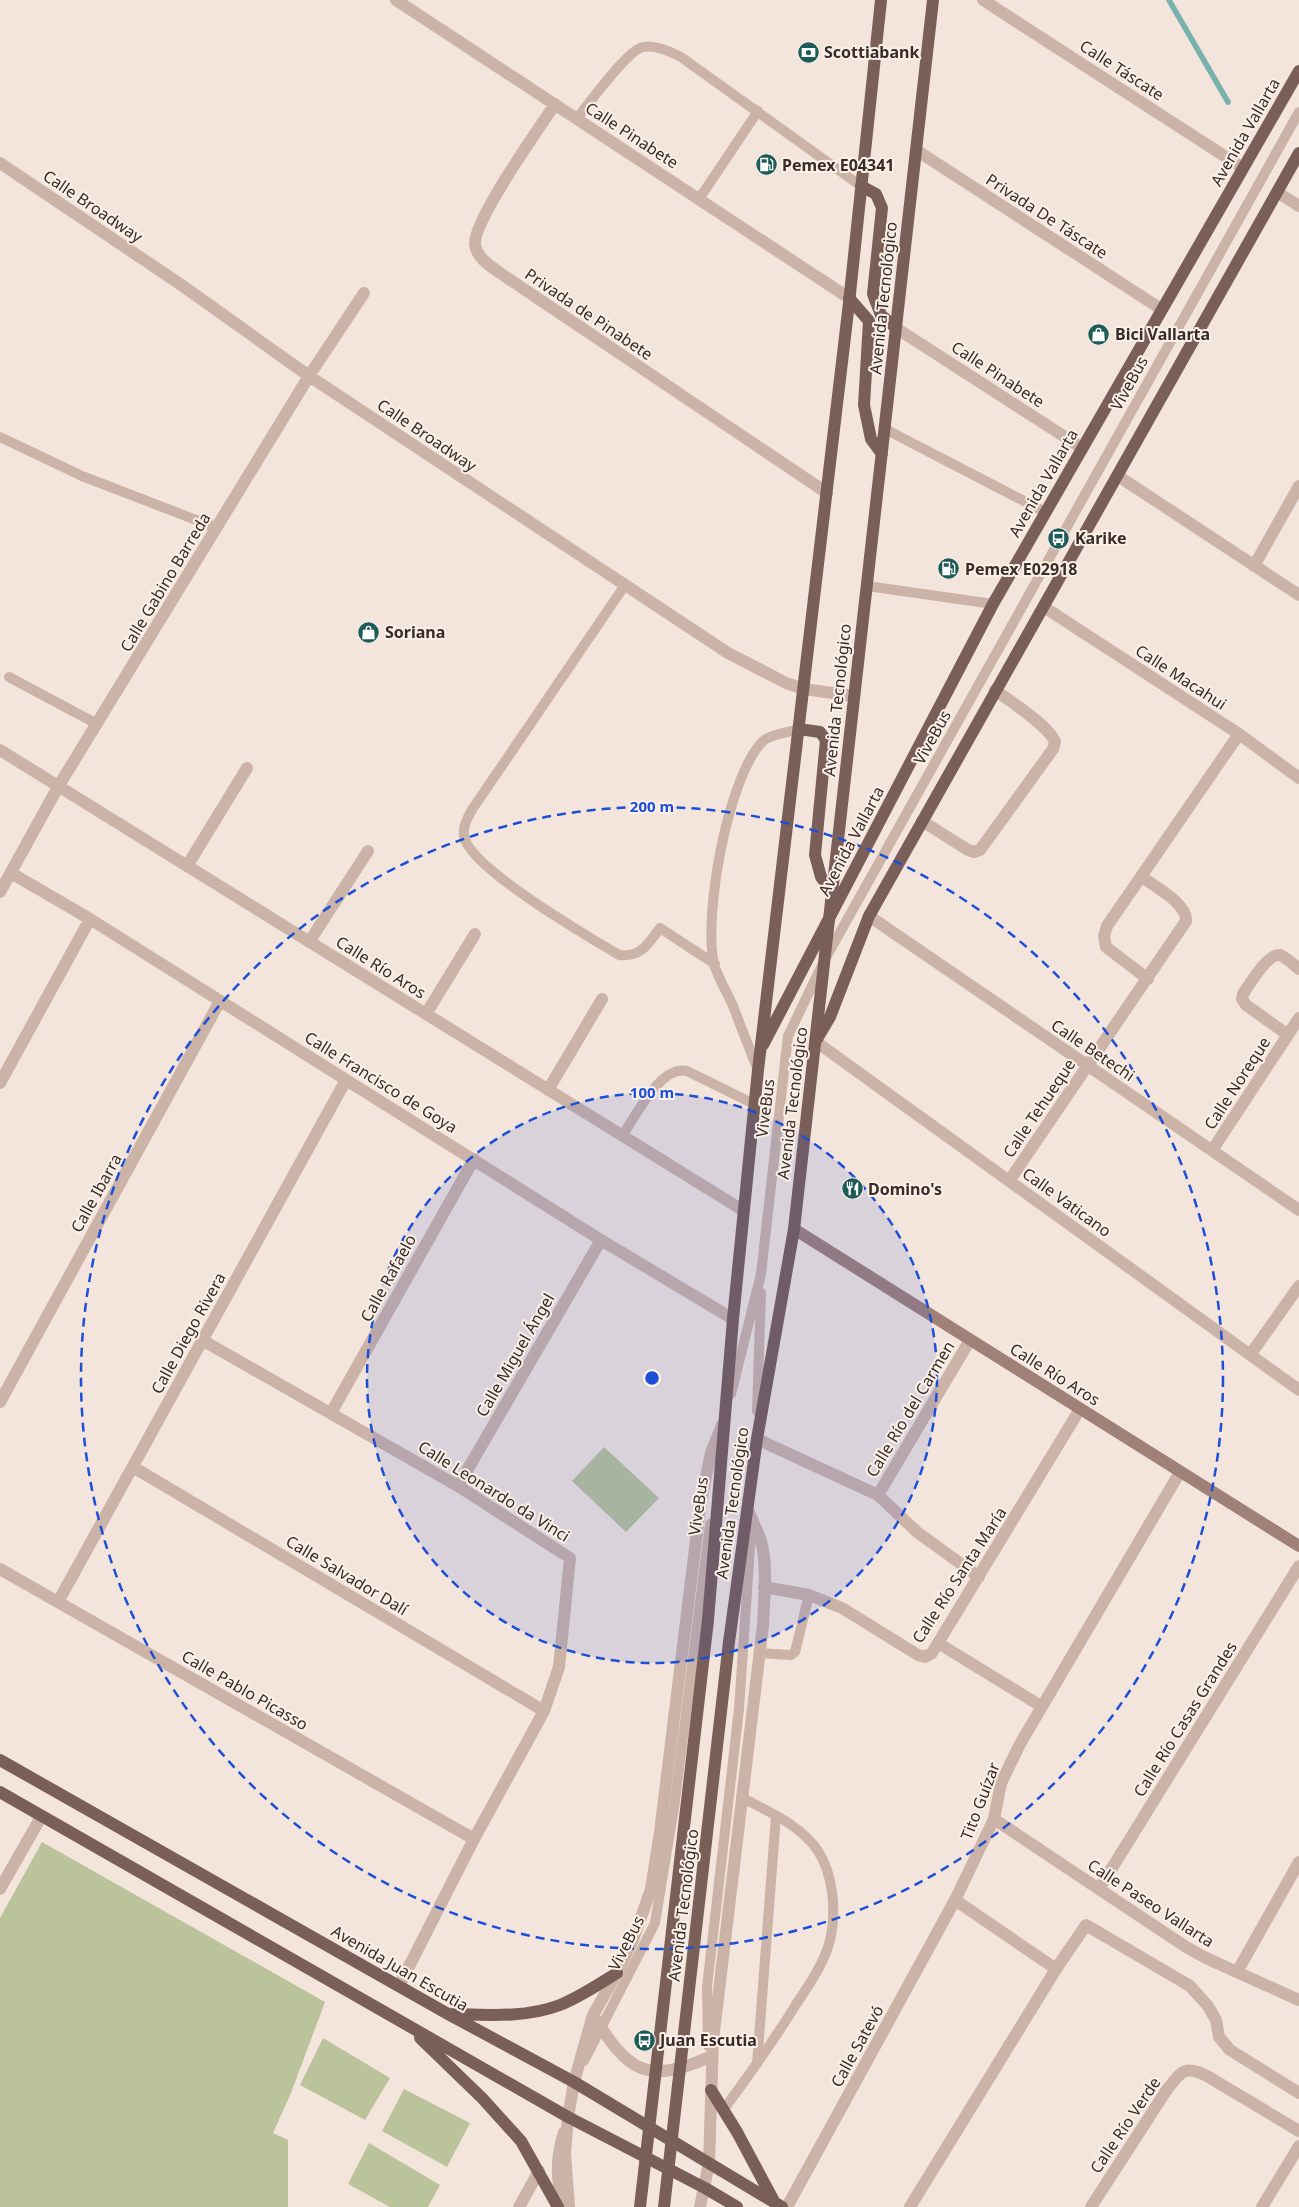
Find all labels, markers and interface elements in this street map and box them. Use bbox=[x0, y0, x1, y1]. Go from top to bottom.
street label: Calle Táscate bbox=[1076, 35, 1168, 105]
bank icon: Scottiabank bbox=[796, 40, 820, 64]
place label: Scottiabank bbox=[824, 41, 919, 63]
street label: Avenida Vallarta bbox=[1205, 74, 1285, 190]
street label: Calle Pinabete bbox=[581, 97, 683, 173]
fuel station icon: Pemex E04341 bbox=[754, 153, 778, 177]
place label: Pemex E04341 bbox=[782, 154, 894, 176]
street label: Calle Broadway bbox=[39, 165, 148, 248]
street label: Privada De Táscate bbox=[982, 168, 1112, 264]
street label: Avenida Tecnológico bbox=[864, 220, 902, 376]
street label: Privada de Pinabete bbox=[521, 263, 657, 365]
shop icon: Bici Vallarta bbox=[1087, 322, 1111, 346]
place label: Bici Vallarta bbox=[1115, 323, 1210, 345]
street label: Calle Pinabete bbox=[947, 336, 1049, 412]
street label: ViveBus bbox=[1105, 352, 1153, 414]
street label: Calle Broadway bbox=[373, 394, 482, 477]
street label: Avenida Vallarta bbox=[1003, 425, 1083, 541]
street label: Calle Gabino Barreda bbox=[115, 508, 215, 656]
bus stop icon: Karike bbox=[1047, 526, 1071, 550]
place label: Karike bbox=[1075, 527, 1127, 549]
fuel station icon: Pemex E02918 bbox=[937, 557, 961, 581]
place label: Pemex E02918 bbox=[965, 558, 1077, 580]
shop icon: Soriana bbox=[357, 620, 381, 644]
place label: Soriana bbox=[385, 621, 445, 643]
street label: Avenida Tecnológico bbox=[818, 622, 856, 778]
street label: Calle Macahui bbox=[1131, 639, 1231, 715]
street label: ViveBus bbox=[908, 706, 956, 768]
street label: Avenida Vallarta bbox=[813, 782, 889, 900]
text: 200 m bbox=[630, 796, 674, 816]
street label: Calle Río Aros bbox=[332, 931, 430, 1003]
street label: Calle Betechi bbox=[1047, 1014, 1139, 1086]
street label: Avenida Tecnológico bbox=[772, 1025, 812, 1181]
street label: Calle Francisco de Goya bbox=[300, 1026, 462, 1138]
street label: Calle Noreque bbox=[1199, 1032, 1275, 1134]
street label: Calle Tehueque bbox=[998, 1054, 1080, 1162]
street label: ViveBus bbox=[750, 1077, 780, 1139]
text: 100 m bbox=[630, 1082, 674, 1102]
street label: Calle Ibarra bbox=[65, 1150, 127, 1236]
street label: Calle Vaticano bbox=[1018, 1162, 1116, 1242]
restaurant icon: Domino's bbox=[840, 1177, 864, 1201]
place label: Domino's bbox=[868, 1178, 942, 1200]
street label: Calle Rafaelo bbox=[355, 1230, 421, 1326]
street label: Calle Diego Rivera bbox=[146, 1268, 230, 1398]
street label: Calle Miguel Ángel bbox=[471, 1289, 559, 1421]
street label: Calle Río del Carmen bbox=[861, 1337, 959, 1481]
street label: Calle Río Aros bbox=[1006, 1338, 1104, 1410]
centre of rings bbox=[643, 1369, 661, 1387]
street label: Avenida Tecnológico bbox=[710, 1425, 754, 1581]
street label: Calle Leonardo da Vinci bbox=[414, 1435, 574, 1547]
street label: ViveBus bbox=[683, 1475, 713, 1537]
street label: Calle Río Santa María bbox=[907, 1503, 1011, 1647]
street label: Calle Salvador Dalí bbox=[282, 1530, 413, 1621]
street label: Calle Río Casas Grandes bbox=[1128, 1637, 1242, 1801]
street label: Calle Pablo Picasso bbox=[178, 1645, 312, 1735]
street label: Tito Guízar bbox=[955, 1759, 1005, 1843]
street label: Avenida Tecnológico bbox=[663, 1827, 703, 1983]
street label: Calle Paseo Vallarta bbox=[1084, 1854, 1218, 1952]
street label: ViveBus bbox=[603, 1912, 649, 1974]
street label: Avenida Juan Escutia bbox=[328, 1920, 472, 2016]
street label: Calle Satevó bbox=[825, 2001, 889, 2091]
bus stop icon: Juan Escutia bbox=[632, 2028, 656, 2052]
place label: Juan Escutia bbox=[658, 2029, 757, 2051]
street label: Calle Río Verde bbox=[1085, 2072, 1165, 2178]

